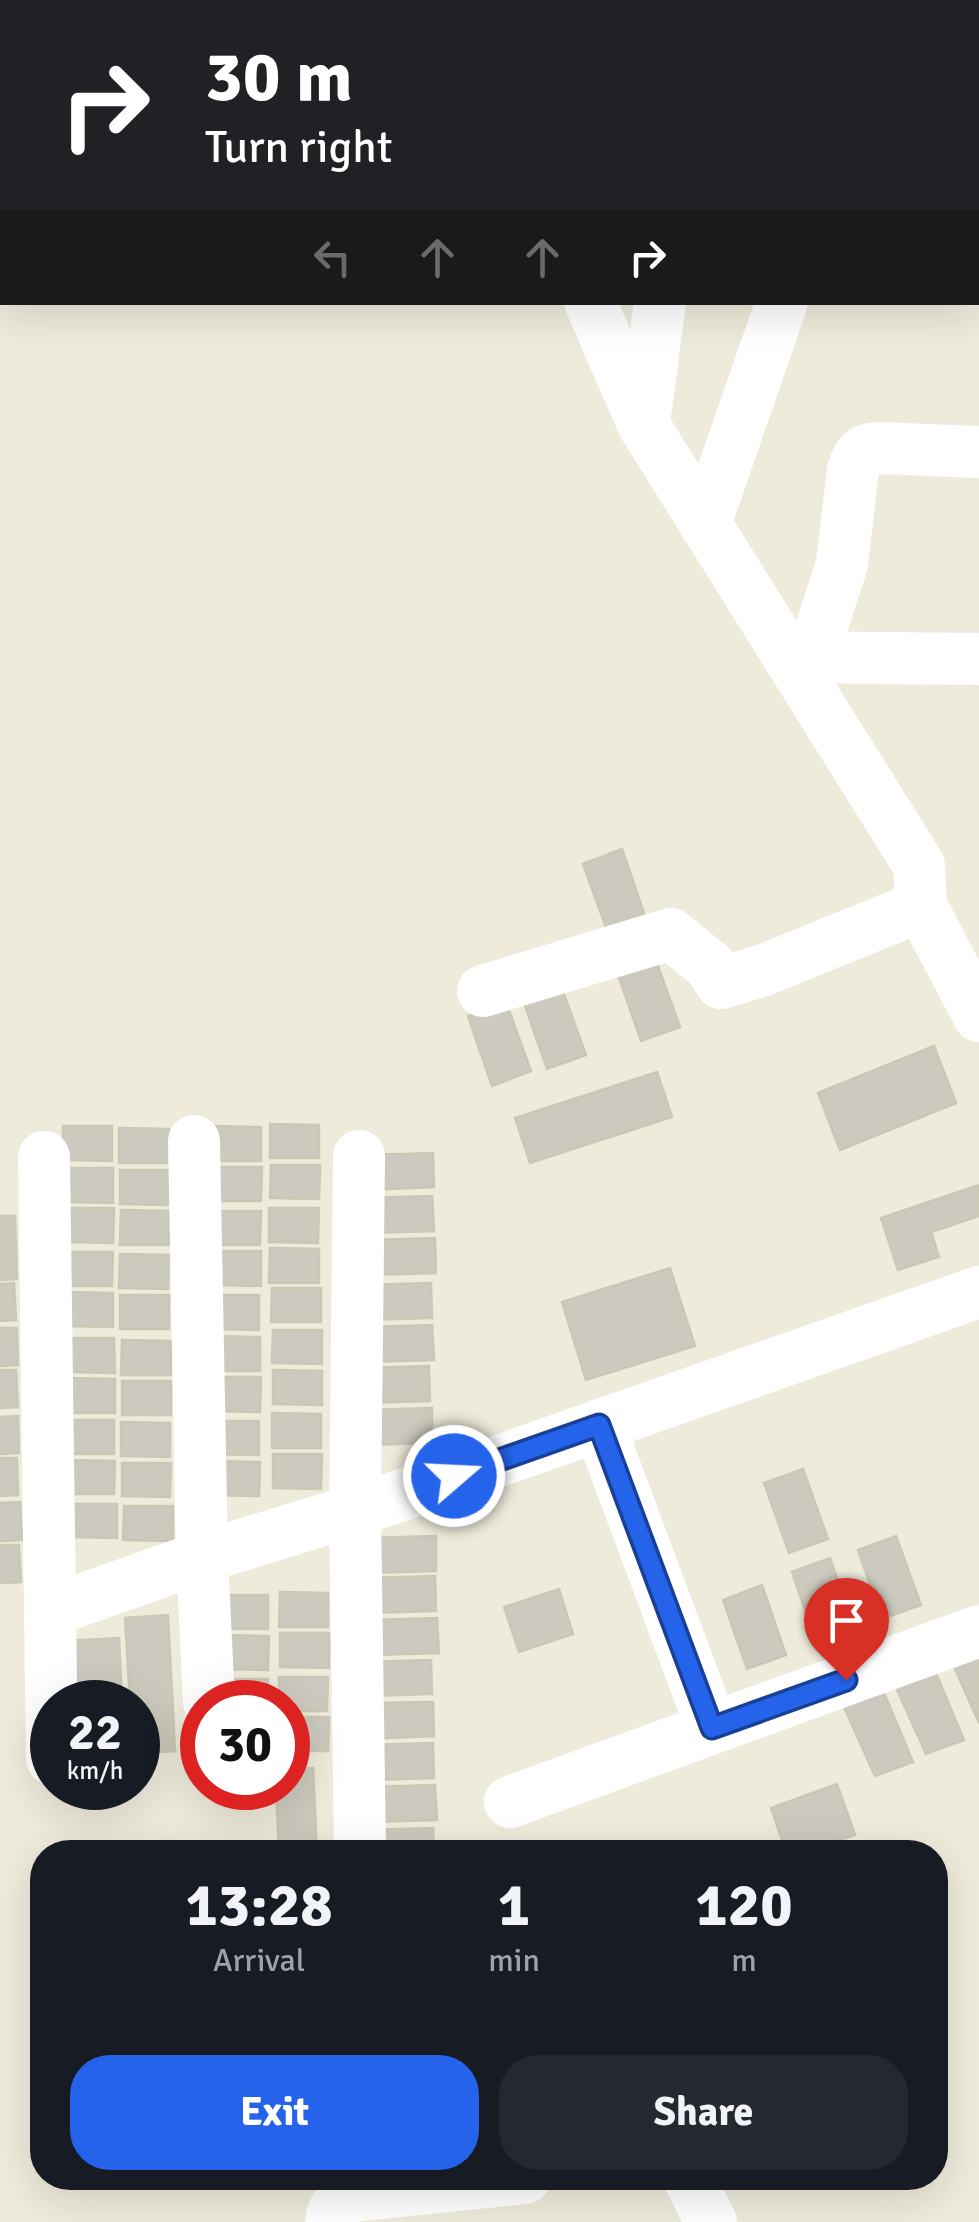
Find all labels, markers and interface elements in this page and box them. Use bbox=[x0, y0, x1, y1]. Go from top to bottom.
text: 30 m bbox=[205, 34, 353, 120]
icon: right bbox=[40, 40, 170, 170]
text: Turn right bbox=[205, 120, 393, 175]
icon: left bbox=[305, 230, 360, 285]
icon: ahead bbox=[410, 230, 465, 285]
icon: ahead bbox=[515, 230, 570, 285]
icon: right bbox=[620, 230, 675, 285]
position arrow bbox=[402, 1424, 506, 1528]
pin bbox=[804, 1578, 889, 1681]
icon: arrive bbox=[819, 1593, 874, 1648]
speed limit sign: 30 bbox=[180, 1680, 310, 1810]
text: 22 bbox=[68, 1702, 122, 1764]
text: km/h bbox=[67, 1755, 123, 1786]
text: 13:28 bbox=[185, 1869, 333, 1943]
text: 1 bbox=[498, 1869, 530, 1943]
text: 120 bbox=[695, 1869, 793, 1943]
text: Arrival bbox=[213, 1941, 305, 1980]
text: min bbox=[488, 1941, 540, 1980]
text: m bbox=[731, 1941, 757, 1980]
button: Exit bbox=[70, 2055, 479, 2170]
button: Share bbox=[499, 2055, 908, 2170]

